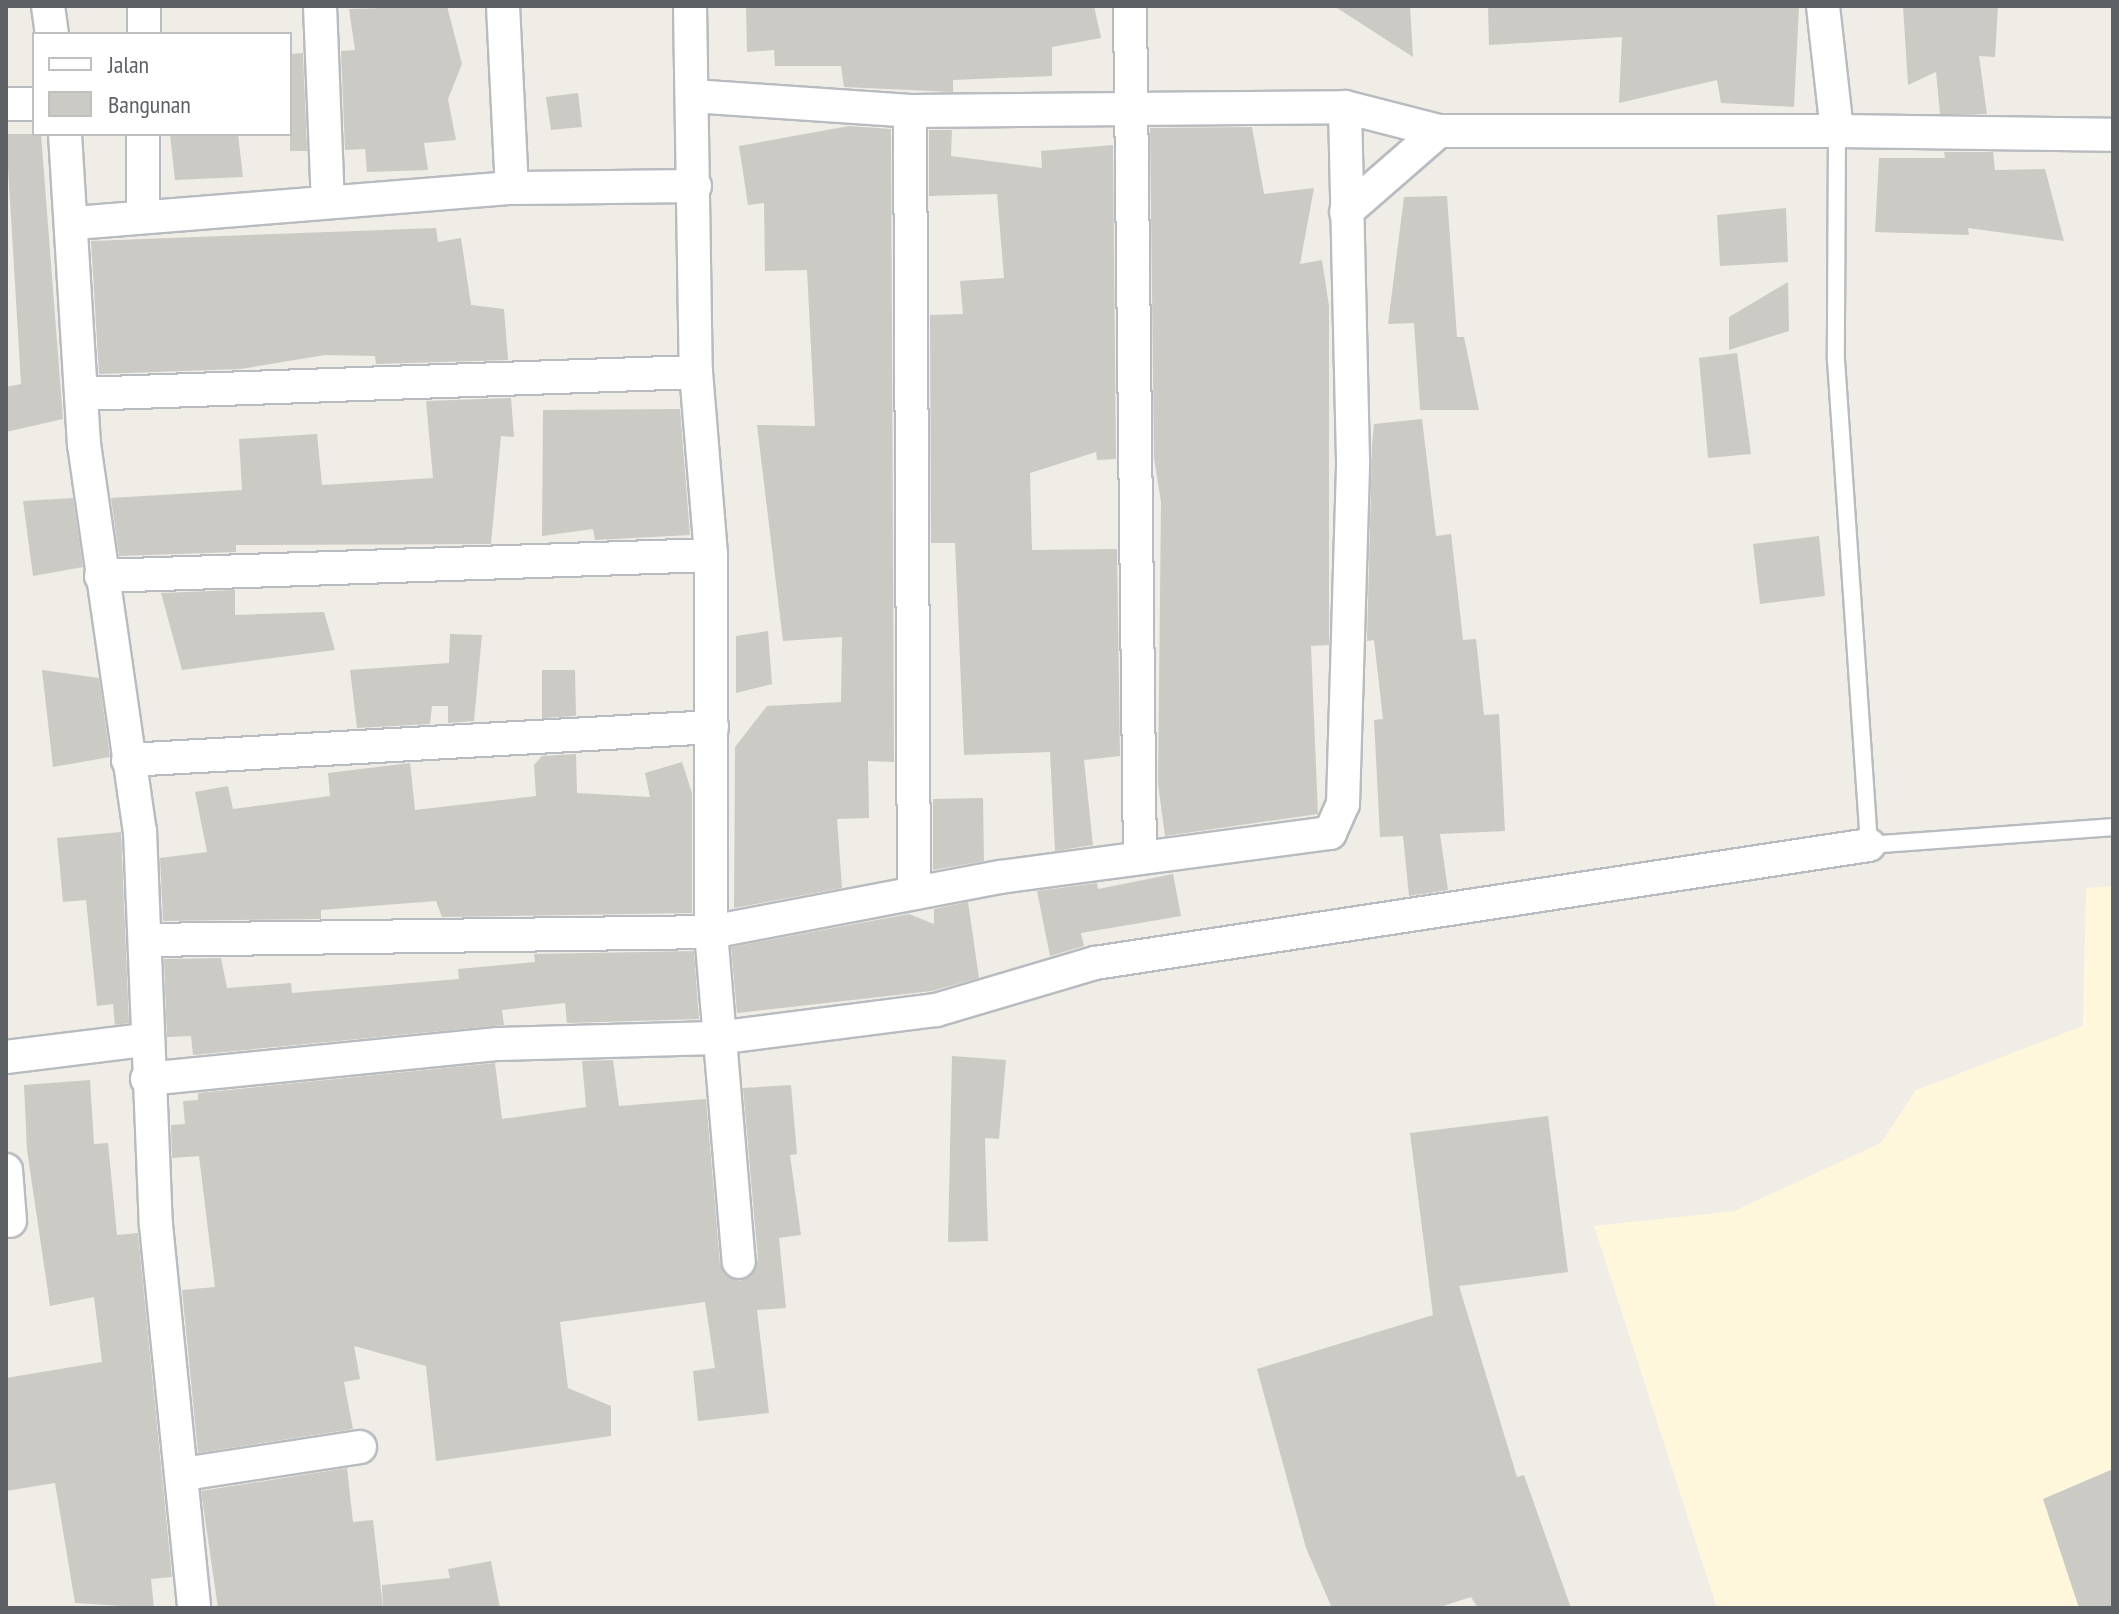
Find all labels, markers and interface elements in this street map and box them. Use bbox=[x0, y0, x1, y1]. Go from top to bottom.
legend bbox=[32, 32, 292, 136]
text: Jalan bbox=[108, 49, 149, 80]
text: Bangunan bbox=[108, 89, 191, 120]

